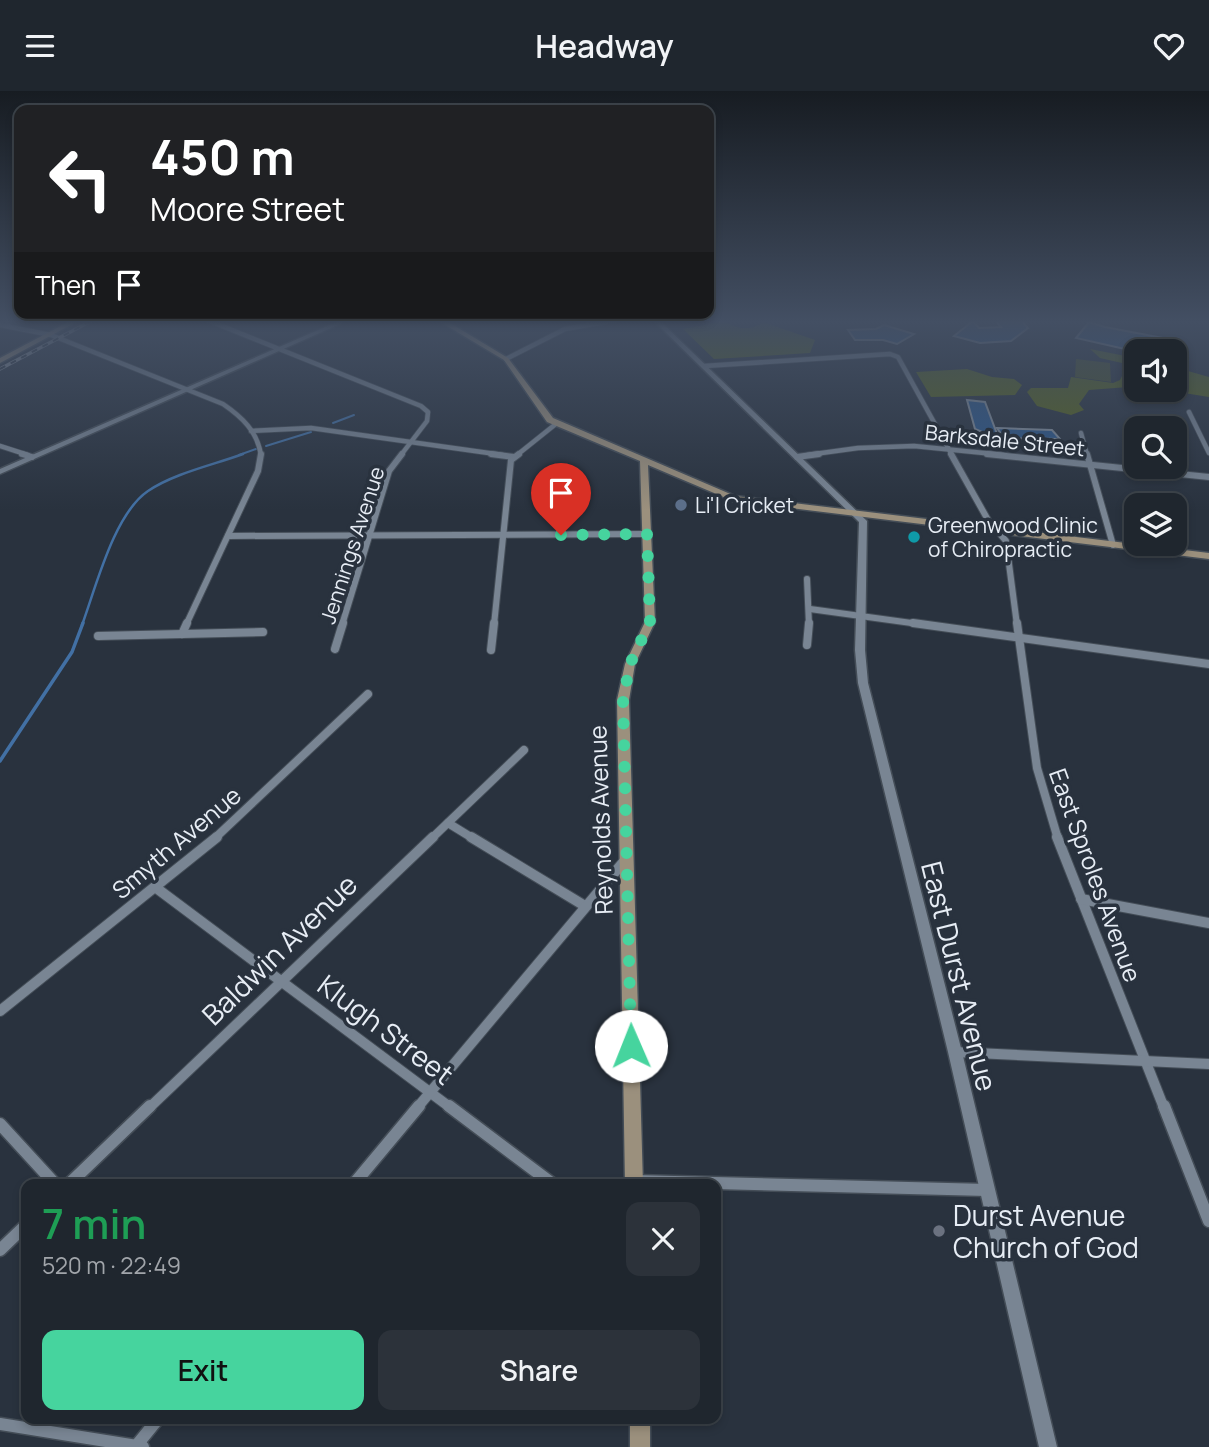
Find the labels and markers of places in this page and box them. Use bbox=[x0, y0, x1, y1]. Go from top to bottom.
pin bbox=[531, 463, 591, 535]
place label: Li'l Cricket bbox=[695, 491, 794, 519]
marker: Li'l Cricket bbox=[673, 497, 689, 513]
place label: Greenwood Clinic of Chiropractic bbox=[928, 511, 1098, 563]
marker: Greenwood Clinic of Chiropractic bbox=[906, 529, 922, 545]
place label: Durst Avenue Church of God bbox=[953, 1196, 1139, 1266]
marker: Durst Avenue Church of God bbox=[931, 1223, 947, 1239]

